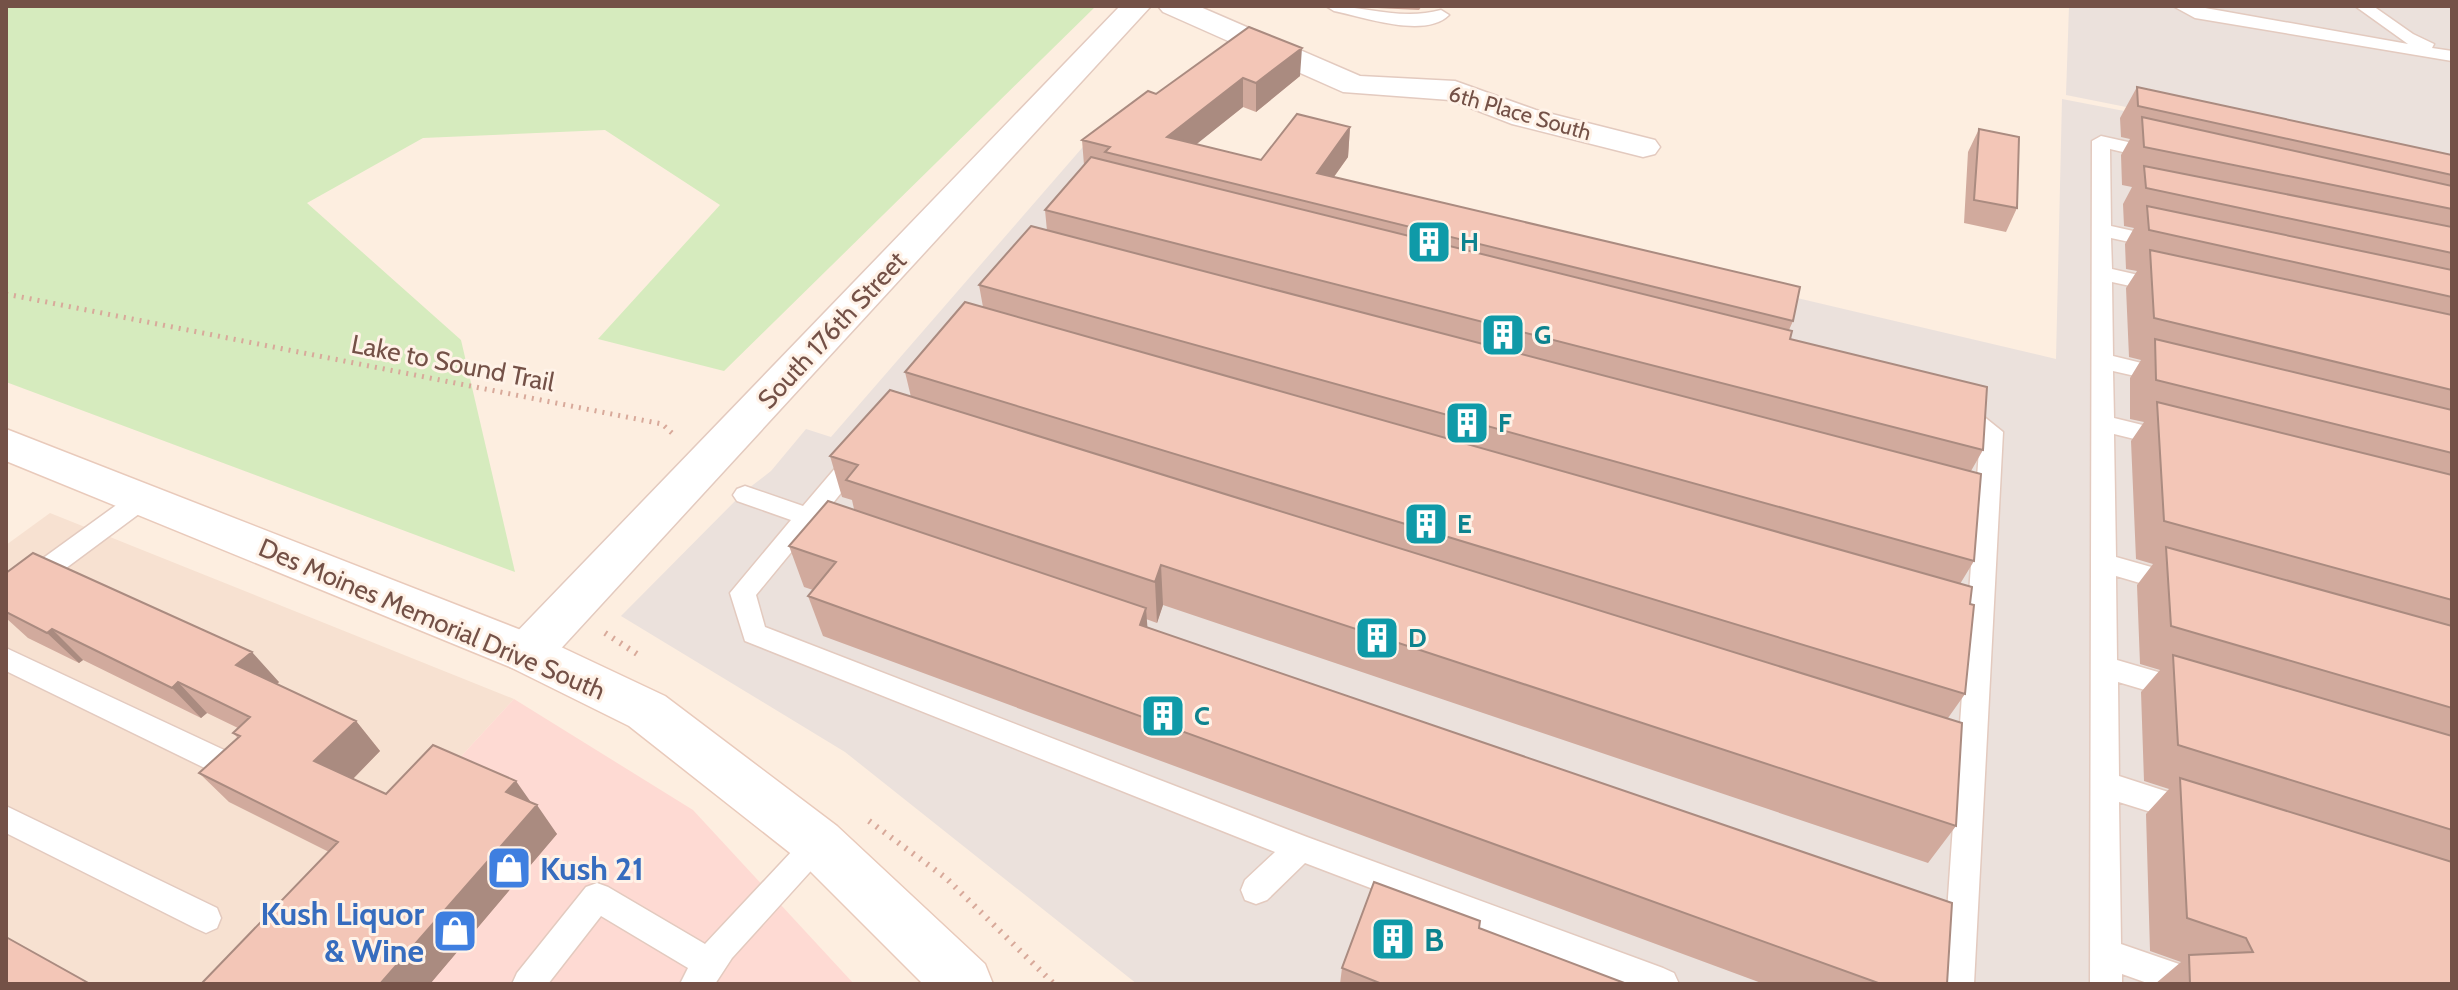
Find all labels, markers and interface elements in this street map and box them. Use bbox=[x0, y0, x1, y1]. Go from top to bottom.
street label: 6th Place South bbox=[1446, 80, 1594, 146]
building icon: H bbox=[1405, 218, 1453, 266]
place label: H bbox=[1460, 226, 1479, 258]
street label: South 176th Street bbox=[751, 245, 913, 415]
building icon: G bbox=[1479, 311, 1527, 359]
place label: G bbox=[1534, 319, 1551, 351]
street label: Lake to Sound Trail bbox=[349, 328, 557, 398]
building icon: F bbox=[1443, 399, 1491, 447]
place label: F bbox=[1498, 407, 1512, 439]
building icon: E bbox=[1402, 500, 1450, 548]
place label: E bbox=[1457, 508, 1472, 540]
street label: Des Moines Memorial Drive South bbox=[254, 531, 610, 707]
building icon: D bbox=[1353, 614, 1401, 662]
place label: D bbox=[1408, 622, 1427, 654]
building icon: C bbox=[1139, 692, 1187, 740]
place label: C bbox=[1194, 700, 1210, 732]
shop icon: Kush 21 bbox=[485, 844, 533, 892]
place label: Kush 21 bbox=[540, 849, 644, 888]
place label: Kush Liquor & Wine bbox=[260, 894, 424, 970]
shop icon: Kush Liquor & Wine bbox=[431, 907, 479, 955]
building icon: B bbox=[1369, 915, 1417, 963]
place label: B bbox=[1424, 920, 1444, 959]

